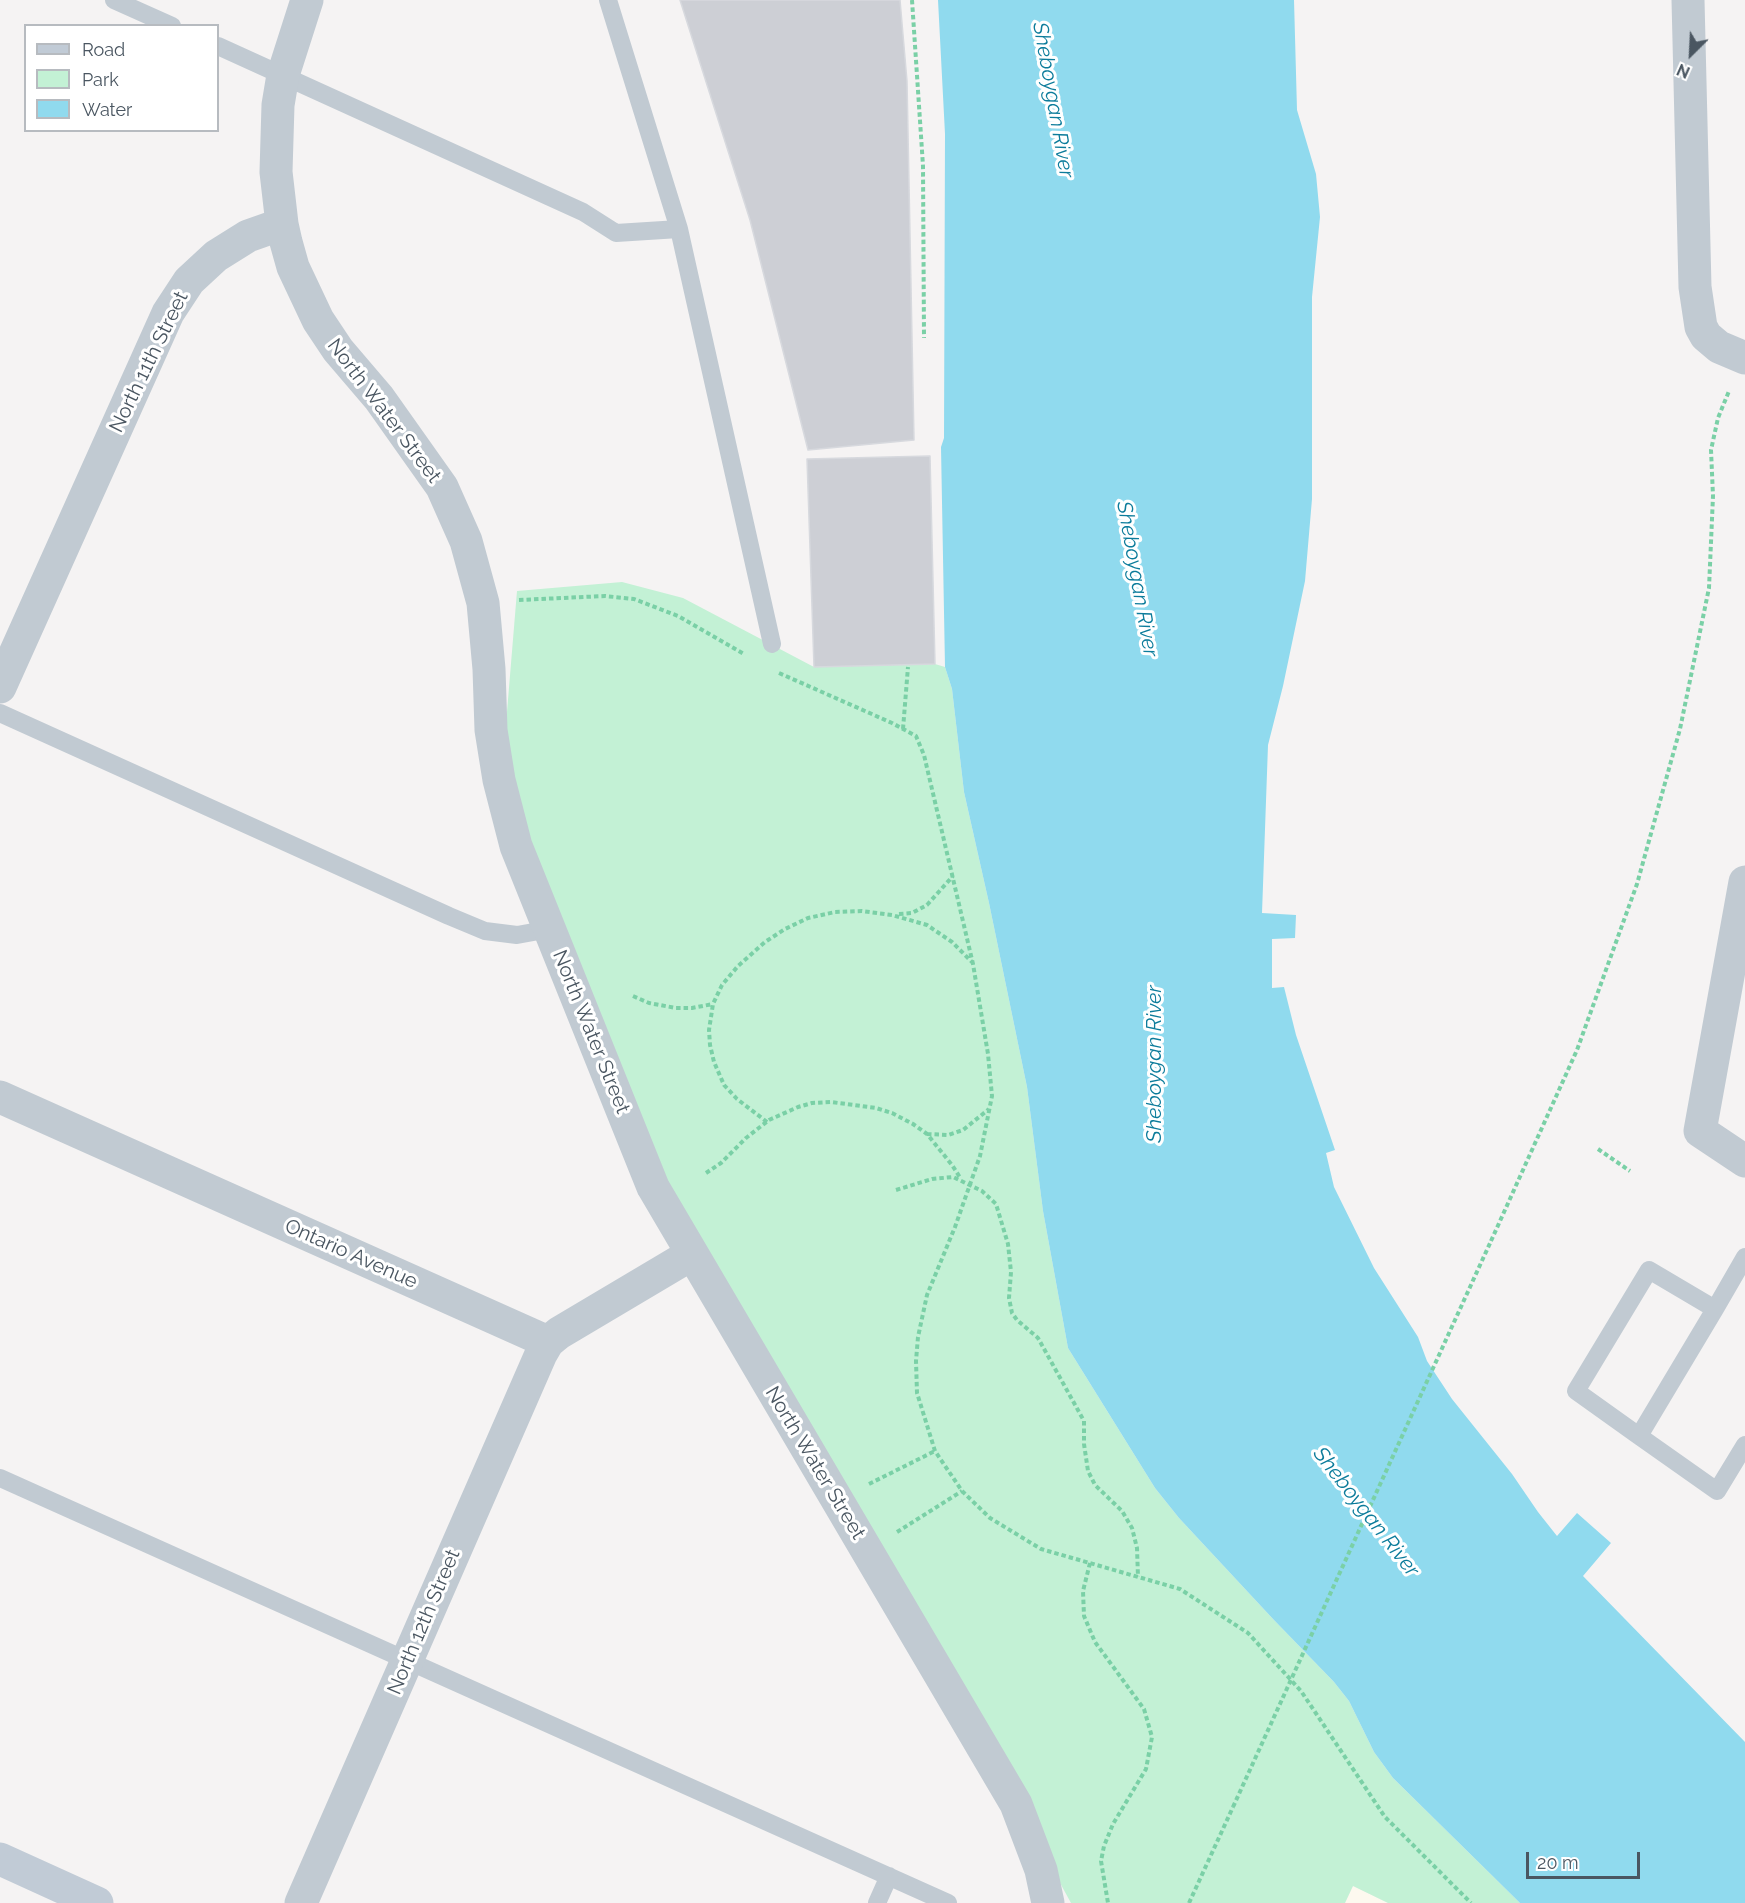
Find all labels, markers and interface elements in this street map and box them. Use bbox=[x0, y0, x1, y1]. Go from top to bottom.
water label: Sheboygan River bbox=[1027, 20, 1079, 180]
legend bbox=[24, 24, 219, 132]
north arrow bbox=[1661, 24, 1721, 84]
text: Road bbox=[82, 39, 125, 60]
text: N bbox=[1674, 60, 1693, 82]
text: Park bbox=[82, 69, 119, 90]
text: Water bbox=[82, 99, 132, 120]
street label: North 11th Street bbox=[105, 288, 193, 436]
street label: North Water Street bbox=[322, 334, 446, 488]
water label: Sheboygan River bbox=[1111, 499, 1163, 659]
street label: North Water Street bbox=[547, 947, 635, 1117]
water label: Sheboygan River bbox=[1142, 985, 1168, 1143]
street label: Ontario Avenue bbox=[281, 1214, 421, 1294]
street label: North Water Street bbox=[760, 1382, 870, 1544]
water label: Sheboygan River bbox=[1308, 1442, 1424, 1582]
street label: North 12th Street bbox=[383, 1546, 465, 1698]
scale bar bbox=[1529, 1840, 1643, 1878]
text: 20 m bbox=[1537, 1852, 1579, 1873]

